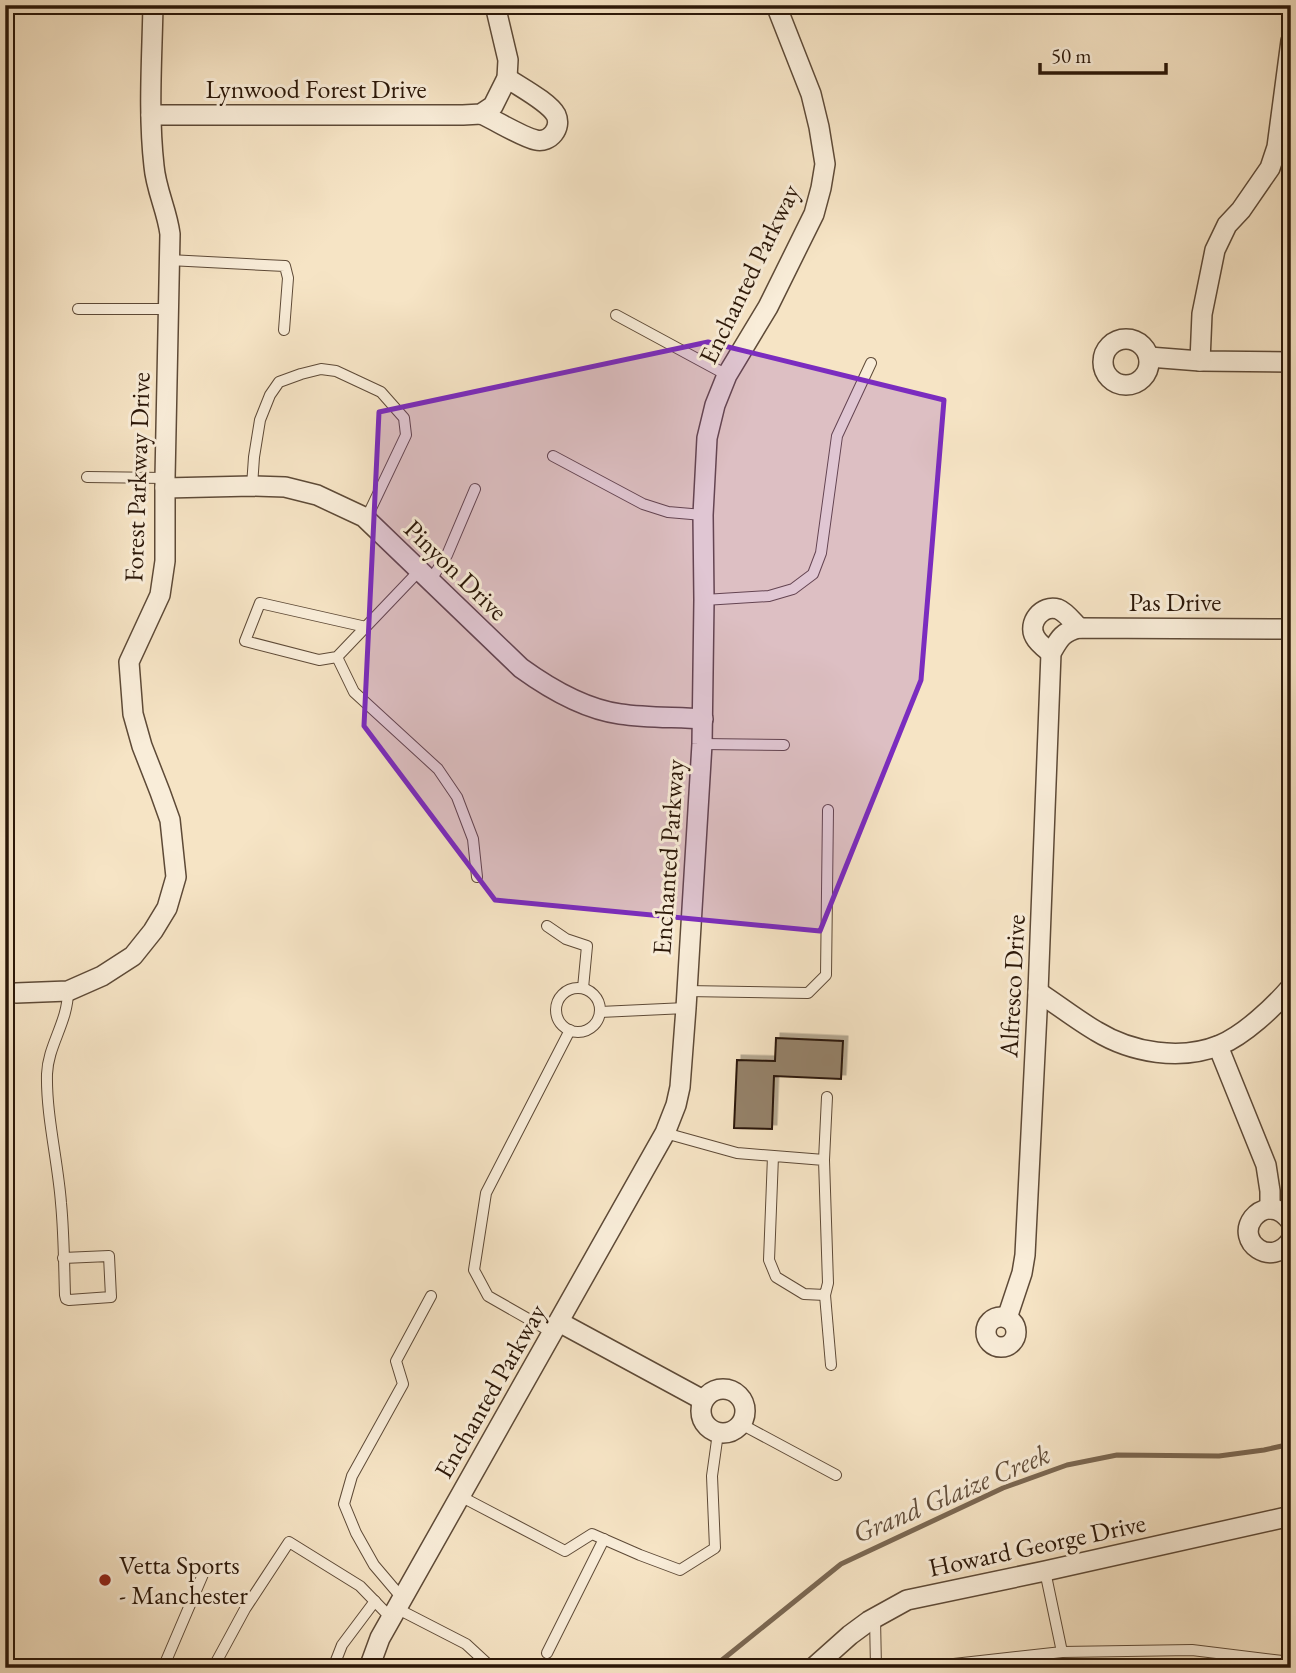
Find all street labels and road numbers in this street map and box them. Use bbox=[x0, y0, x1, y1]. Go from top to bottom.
street label: Lynwood Forest Drive bbox=[205, 72, 427, 106]
street label: Enchanted Parkway bbox=[691, 178, 808, 370]
street label: Forest Parkway Drive bbox=[116, 371, 158, 583]
street label: Pinyon Drive bbox=[397, 512, 515, 628]
street label: Pas Drive bbox=[1129, 585, 1221, 619]
street label: Enchanted Parkway bbox=[644, 757, 692, 956]
street label: Alfresco Drive bbox=[991, 914, 1033, 1059]
street label: Enchanted Parkway bbox=[426, 1297, 554, 1484]
street label: Howard George Drive bbox=[925, 1505, 1149, 1585]

